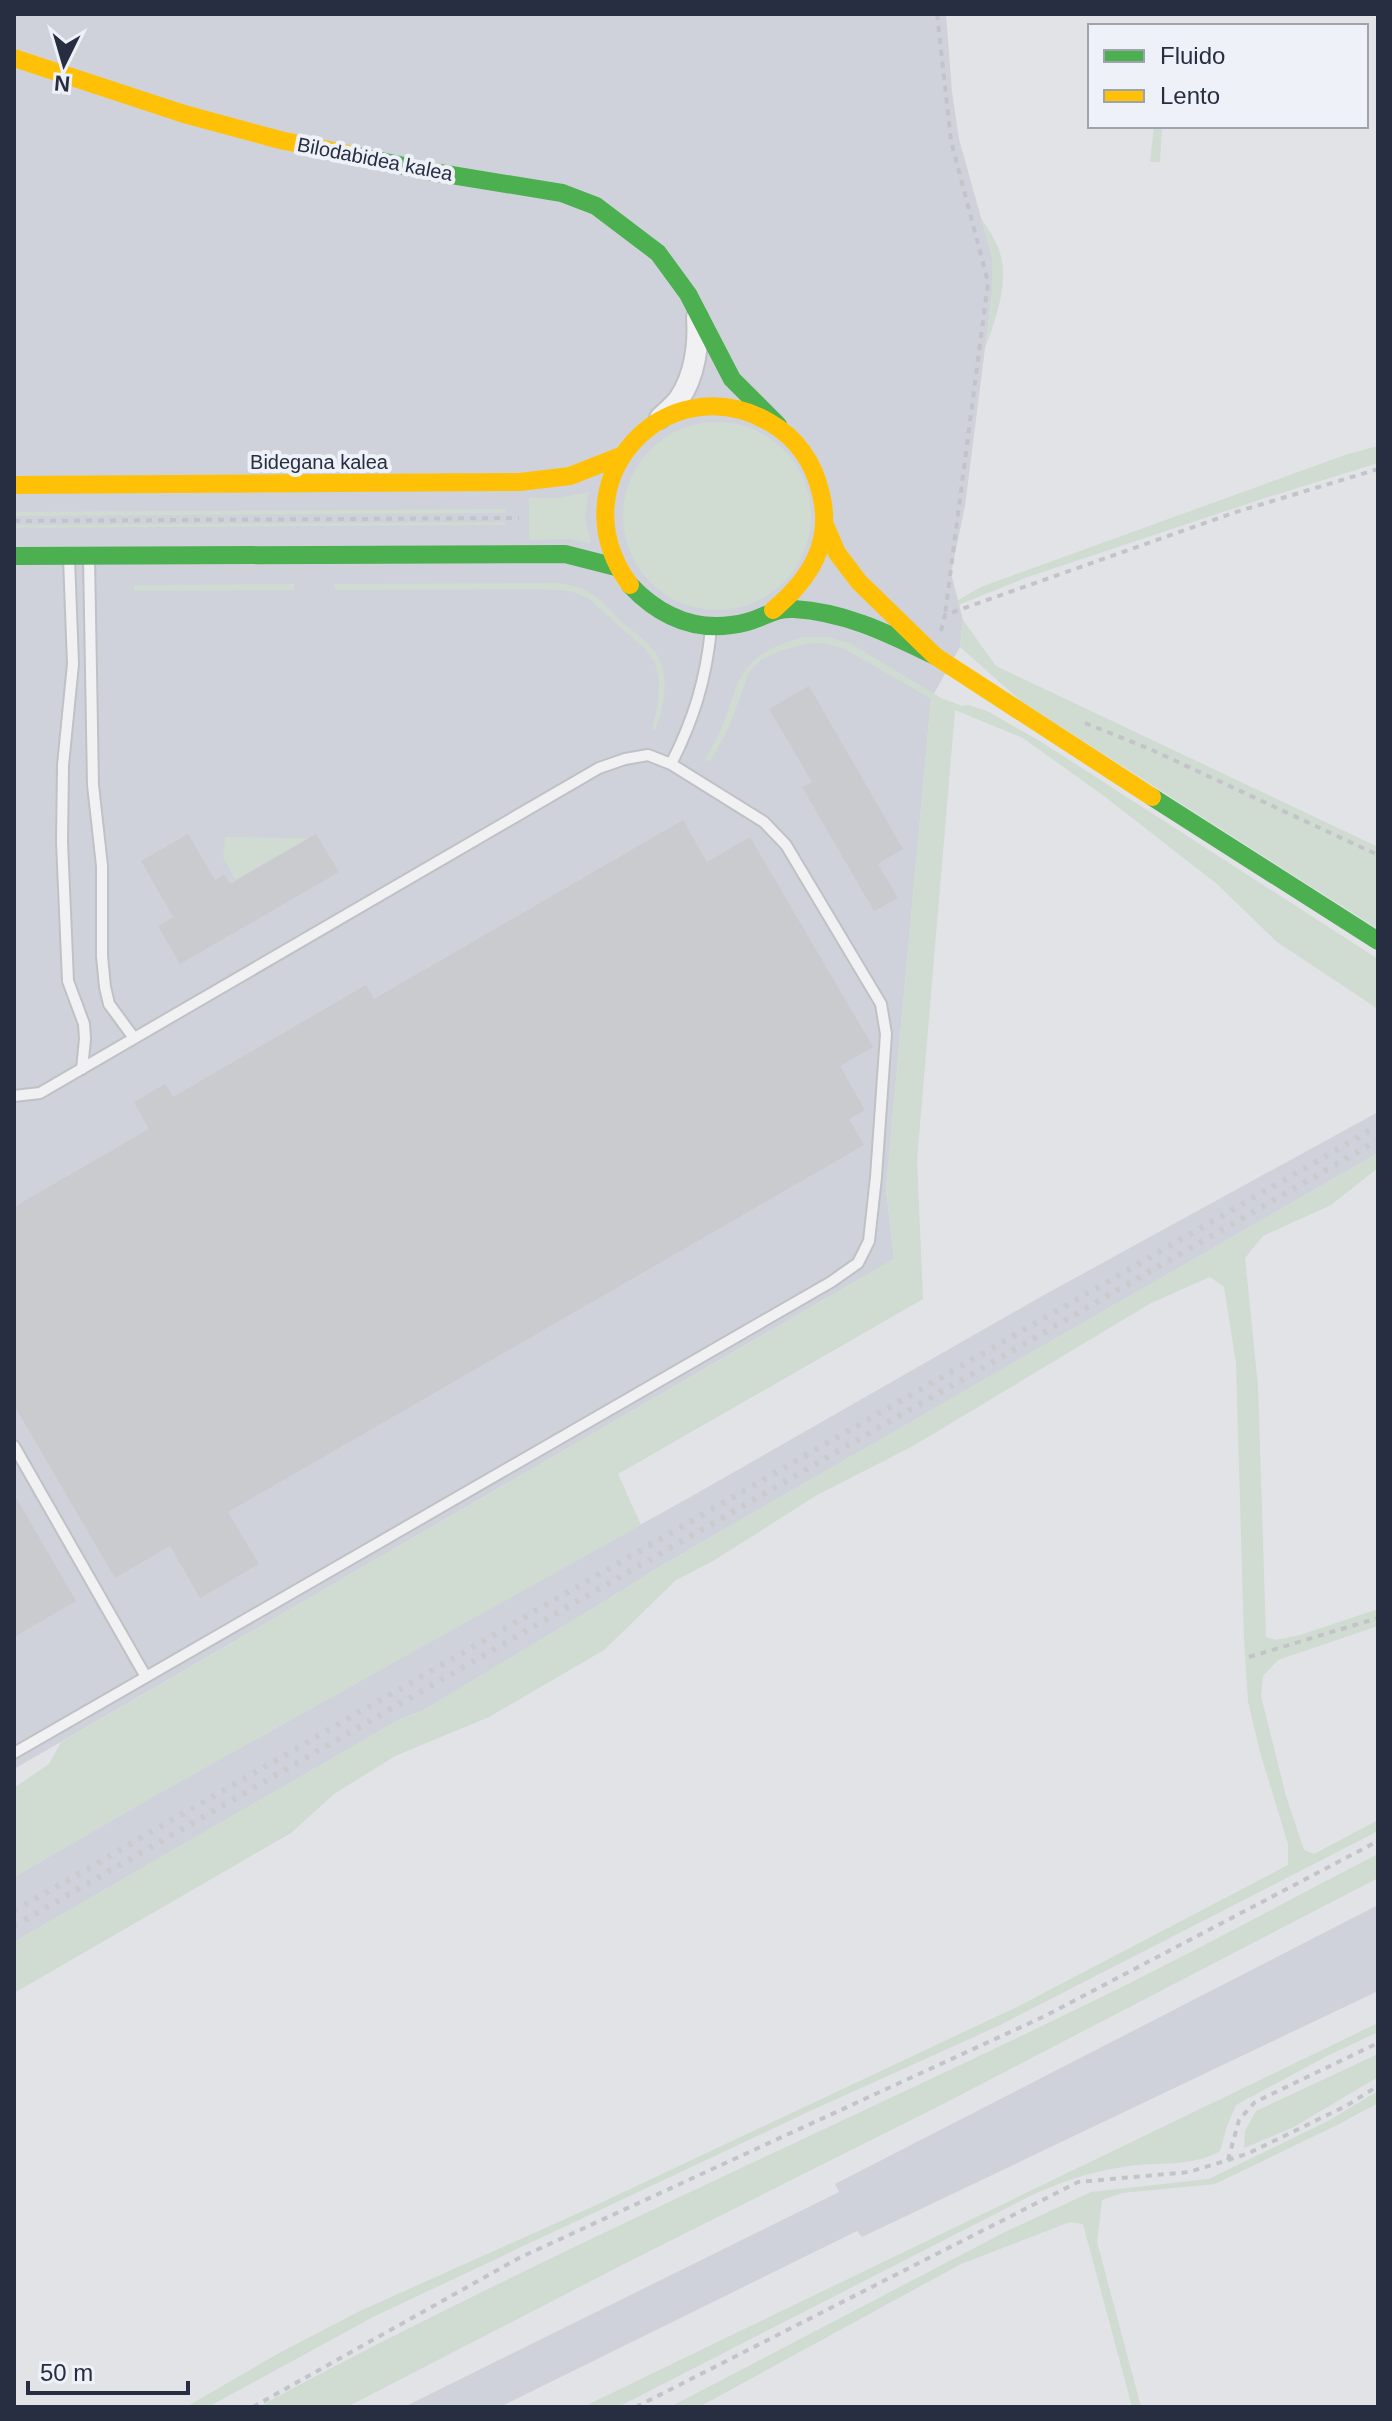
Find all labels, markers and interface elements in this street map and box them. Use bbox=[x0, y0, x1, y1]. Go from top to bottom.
north arrow bbox=[24, 24, 104, 104]
legend bbox=[1088, 24, 1368, 128]
text: Fluido bbox=[1160, 42, 1225, 69]
text: N bbox=[53, 70, 71, 97]
text: Lento bbox=[1160, 82, 1220, 109]
street label: Bilodabidea kalea bbox=[295, 133, 455, 185]
street label: Bidegana kalea bbox=[250, 451, 389, 473]
scale bar bbox=[28, 2345, 188, 2395]
text: 50 m bbox=[40, 2359, 93, 2386]

